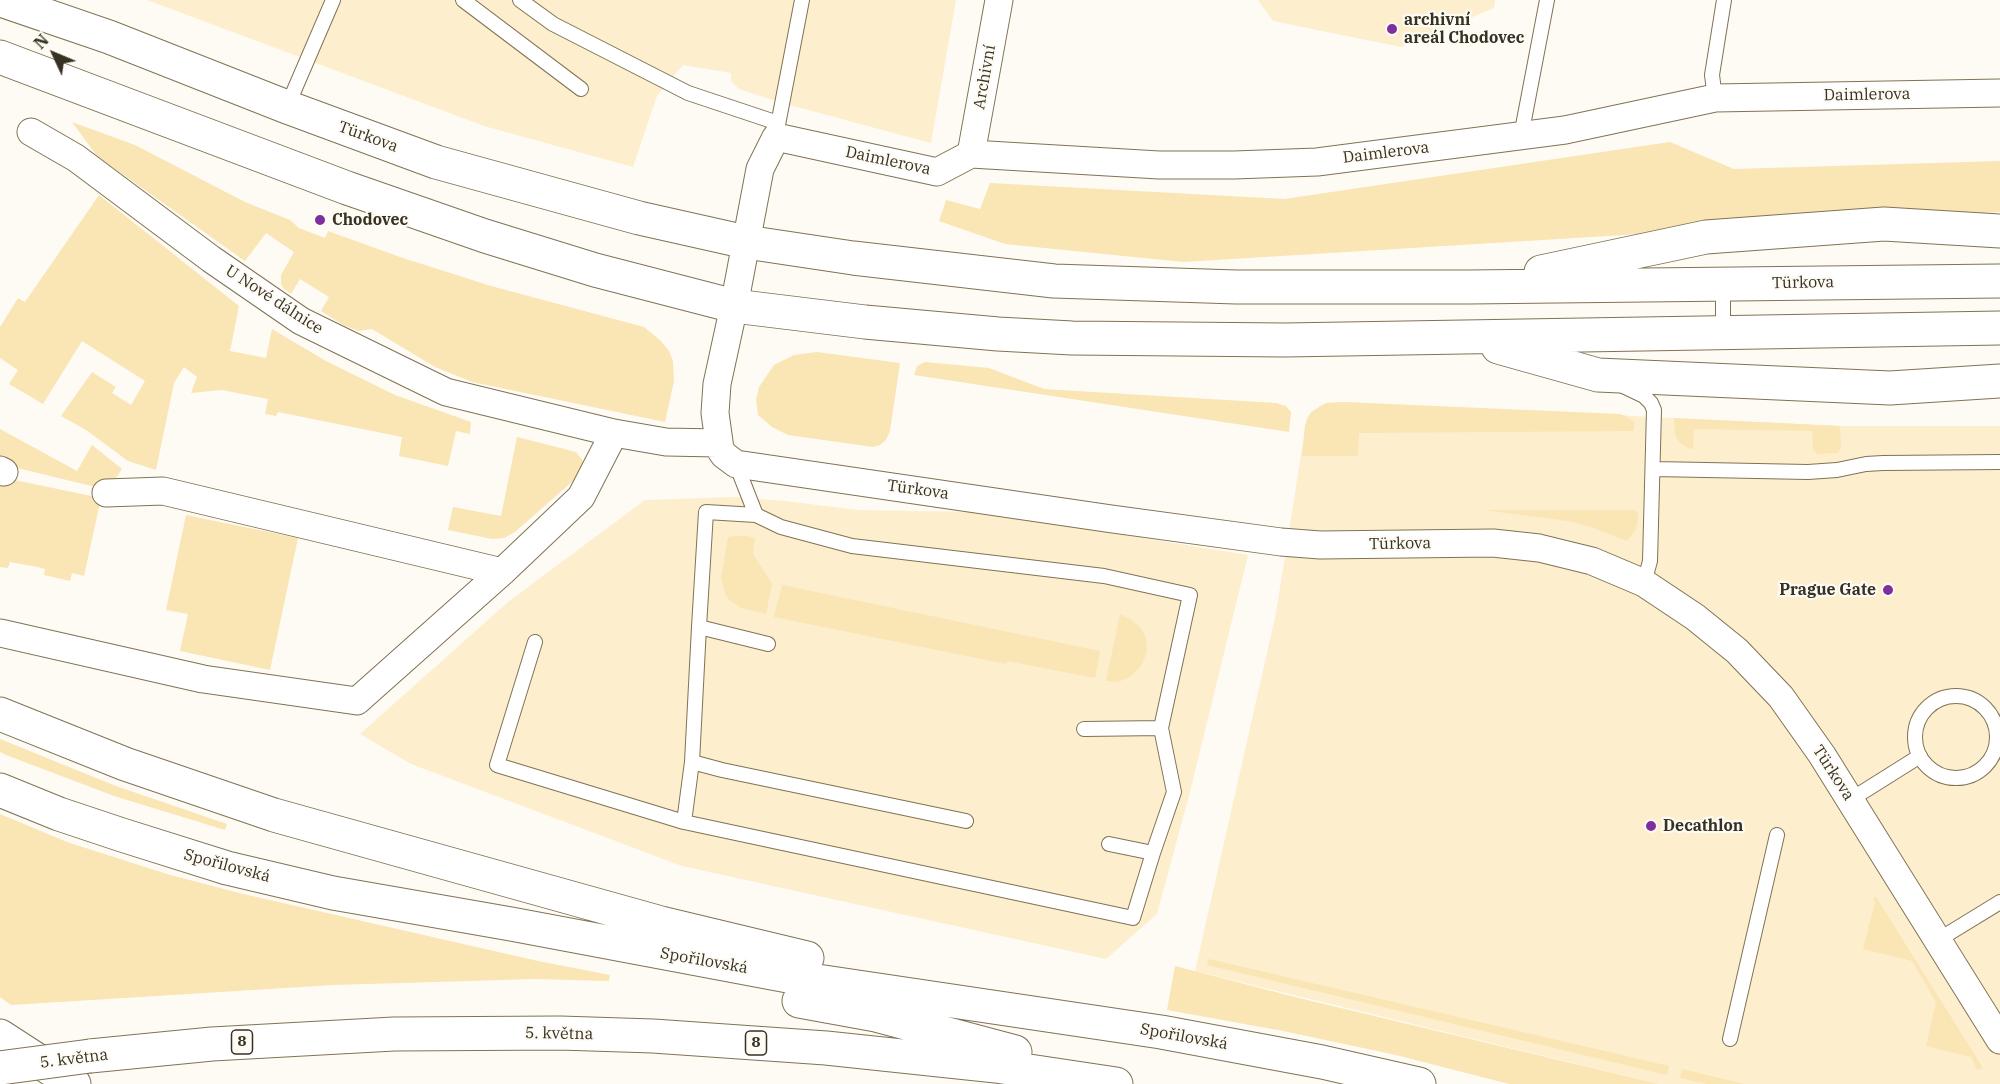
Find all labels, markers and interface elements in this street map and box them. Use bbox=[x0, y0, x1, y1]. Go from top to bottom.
place label: archivní areál Chodovec bbox=[1404, 10, 1524, 48]
marker: archivní areál Chodovec bbox=[1385, 22, 1399, 36]
north arrow bbox=[24, 24, 84, 84]
text: N bbox=[29, 30, 53, 53]
street label: Archivní bbox=[970, 43, 1000, 111]
street label: Daimlerova bbox=[1823, 85, 1911, 105]
street label: Türkova bbox=[336, 117, 400, 157]
street label: Daimlerova bbox=[1342, 138, 1430, 168]
street label: Daimlerova bbox=[844, 143, 932, 179]
place label: Chodovec bbox=[332, 210, 408, 230]
marker: Chodovec bbox=[313, 213, 327, 227]
street label: U Nové dálnice bbox=[222, 261, 326, 339]
street label: Türkova bbox=[1772, 273, 1834, 293]
street label: Türkova bbox=[886, 476, 950, 504]
street label: Türkova bbox=[1369, 534, 1431, 554]
place label: Prague Gate bbox=[1779, 580, 1876, 600]
marker: Prague Gate bbox=[1881, 583, 1895, 597]
street label: Türkova bbox=[1808, 742, 1858, 804]
place label: Decathlon bbox=[1663, 816, 1743, 836]
marker: Decathlon bbox=[1644, 819, 1658, 833]
street label: Spořilovská bbox=[182, 845, 272, 887]
street label: Spořilovská bbox=[659, 944, 749, 978]
street label: Spořilovská bbox=[1139, 1020, 1229, 1054]
street label: 5. května bbox=[525, 1024, 593, 1044]
road number: 8 bbox=[232, 1030, 252, 1054]
road number: 8 bbox=[746, 1031, 766, 1055]
street label: 5. května bbox=[39, 1045, 109, 1073]

